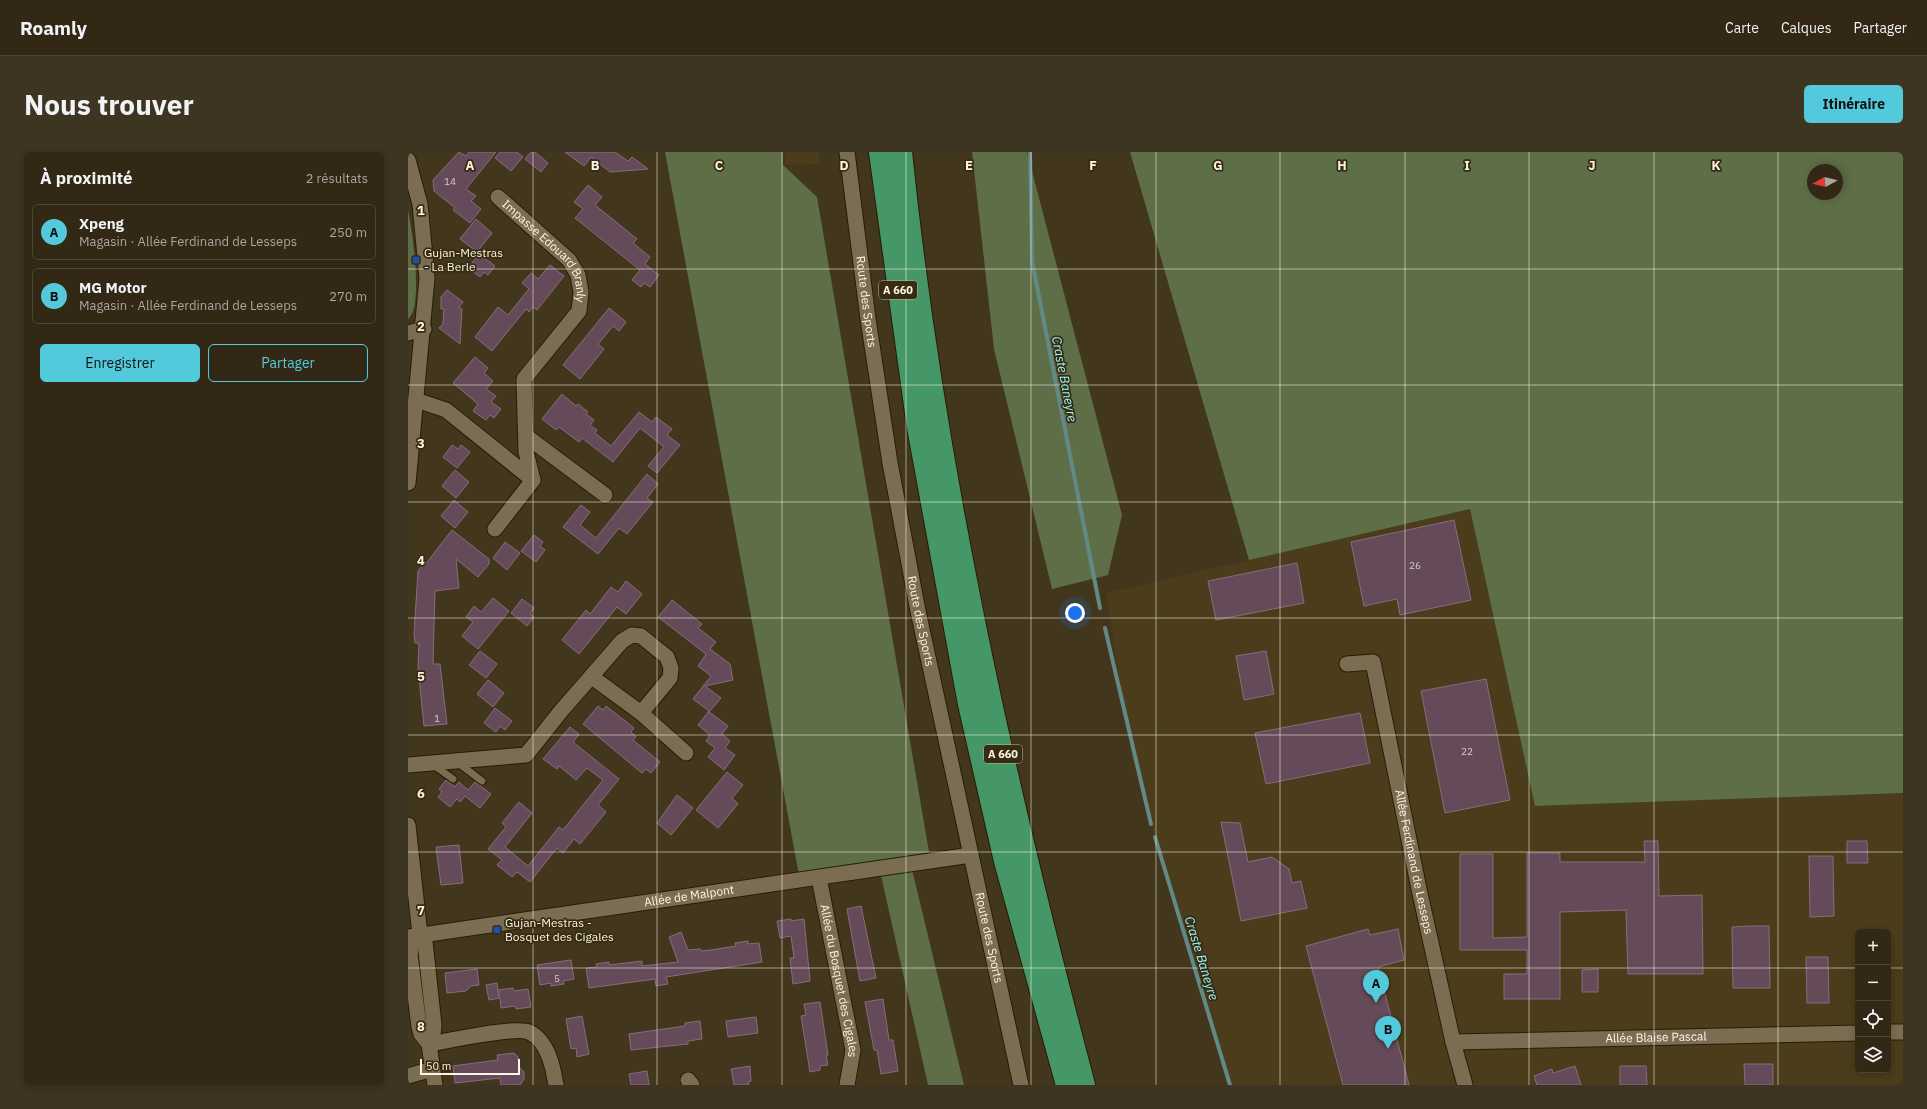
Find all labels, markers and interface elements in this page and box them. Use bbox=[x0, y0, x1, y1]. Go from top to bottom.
text: Roamly bbox=[20, 16, 87, 40]
text: Carte bbox=[1725, 19, 1759, 37]
text: Calques bbox=[1781, 19, 1831, 37]
text: Partager bbox=[1853, 19, 1907, 37]
button: Itinéraire bbox=[1804, 85, 1903, 123]
text: Nous trouver bbox=[24, 86, 194, 123]
text: A bbox=[466, 157, 475, 174]
text: B bbox=[591, 157, 600, 174]
text: C bbox=[715, 157, 724, 174]
text: D bbox=[839, 157, 849, 174]
text: E bbox=[965, 157, 973, 174]
text: F bbox=[1089, 157, 1097, 174]
text: G bbox=[1213, 157, 1223, 174]
text: H bbox=[1337, 157, 1347, 174]
text: I bbox=[1464, 157, 1470, 174]
text: J bbox=[1588, 157, 1596, 174]
text: K bbox=[1711, 157, 1721, 174]
north arrow bbox=[1807, 164, 1843, 200]
text: À proximité bbox=[40, 167, 133, 189]
text: 2 résultats bbox=[306, 170, 368, 187]
house number: 14 bbox=[444, 175, 456, 188]
street label: Impasse Edouard Branly bbox=[499, 196, 589, 303]
text: 1 bbox=[417, 202, 425, 219]
text: Xpeng bbox=[79, 214, 124, 233]
text: A bbox=[50, 224, 58, 241]
text: 250 m bbox=[329, 224, 367, 241]
text: Magasin · Allée Ferdinand de Lesseps bbox=[79, 233, 297, 250]
place label: Gujan-Mestras - La Berle bbox=[424, 245, 503, 274]
marker: Gujan-Mestras - La Berle bbox=[411, 255, 421, 265]
street label: Route des Sports bbox=[853, 255, 880, 349]
text: MG Motor bbox=[79, 278, 146, 297]
road number: A 660 bbox=[879, 281, 917, 299]
text: B bbox=[50, 288, 58, 305]
text: 270 m bbox=[329, 288, 367, 305]
text: Magasin · Allée Ferdinand de Lesseps bbox=[79, 297, 297, 314]
text: 2 bbox=[417, 318, 425, 335]
water label: Craste Baneyre bbox=[1048, 335, 1081, 424]
button: Enregistrer bbox=[40, 344, 200, 382]
button: Partager bbox=[208, 344, 368, 382]
text: 3 bbox=[417, 435, 425, 452]
text: 4 bbox=[417, 552, 425, 569]
house number: 26 bbox=[1409, 559, 1421, 572]
street label: Route des Sports bbox=[904, 574, 938, 668]
your location bbox=[1065, 603, 1085, 623]
text: 5 bbox=[417, 668, 425, 685]
house number: 1 bbox=[434, 712, 440, 725]
road number: A 660 bbox=[984, 745, 1022, 763]
house number: 22 bbox=[1461, 745, 1473, 758]
text: 6 bbox=[417, 785, 425, 802]
street label: Allée Ferdinand de Lesseps bbox=[1392, 788, 1437, 936]
street label: Allée de Malpont bbox=[643, 882, 735, 910]
street label: Route des Sports bbox=[972, 891, 1007, 984]
text: 7 bbox=[417, 902, 425, 919]
street label: Allée du Bosquet des Cigales bbox=[817, 903, 861, 1059]
water label: Craste Baneyre bbox=[1181, 914, 1222, 1003]
place label: Gujan-Mestras - Bosquet des Cigales bbox=[505, 915, 614, 944]
marker: Gujan-Mestras - Bosquet des Cigales bbox=[492, 925, 502, 935]
map controls bbox=[1855, 929, 1891, 1073]
button: + bbox=[1855, 929, 1891, 965]
button: − bbox=[1855, 965, 1891, 1001]
pin: A bbox=[1363, 970, 1389, 1003]
house number: 5 bbox=[554, 972, 560, 985]
button: locate bbox=[1855, 1001, 1891, 1037]
pin: B bbox=[1375, 1016, 1401, 1049]
text: 8 bbox=[417, 1018, 425, 1035]
street label: Allée Blaise Pascal bbox=[1605, 1028, 1707, 1046]
button: layers bbox=[1855, 1037, 1891, 1073]
scale bar bbox=[420, 1057, 520, 1076]
text: 50 m bbox=[426, 1059, 451, 1073]

